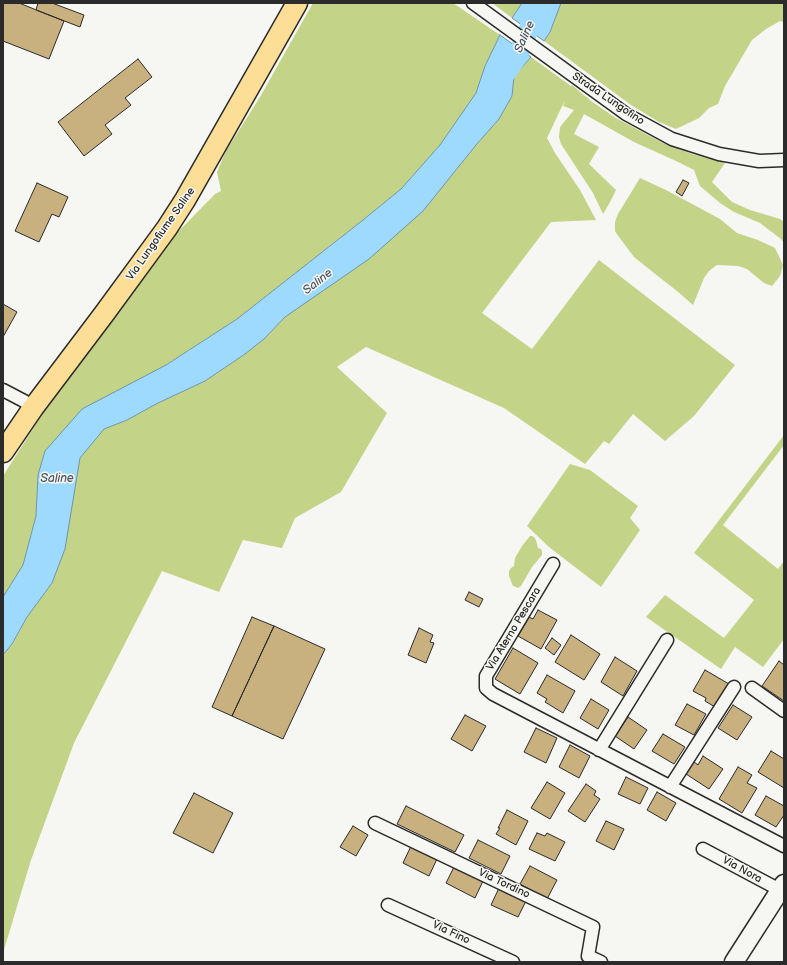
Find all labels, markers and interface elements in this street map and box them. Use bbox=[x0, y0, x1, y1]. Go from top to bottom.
water label: Saline bbox=[512, 19, 538, 55]
street label: Strada Lungofino bbox=[569, 70, 647, 128]
street label: Via Lungofiume Saline bbox=[124, 185, 198, 283]
water label: Saline bbox=[300, 266, 336, 298]
water label: Saline bbox=[40, 472, 74, 486]
street label: Via Aterno Pescara bbox=[484, 585, 544, 673]
street label: Via Nora bbox=[720, 854, 764, 886]
street label: Via Tordino bbox=[476, 866, 532, 902]
street label: Via Fino bbox=[430, 919, 472, 947]

